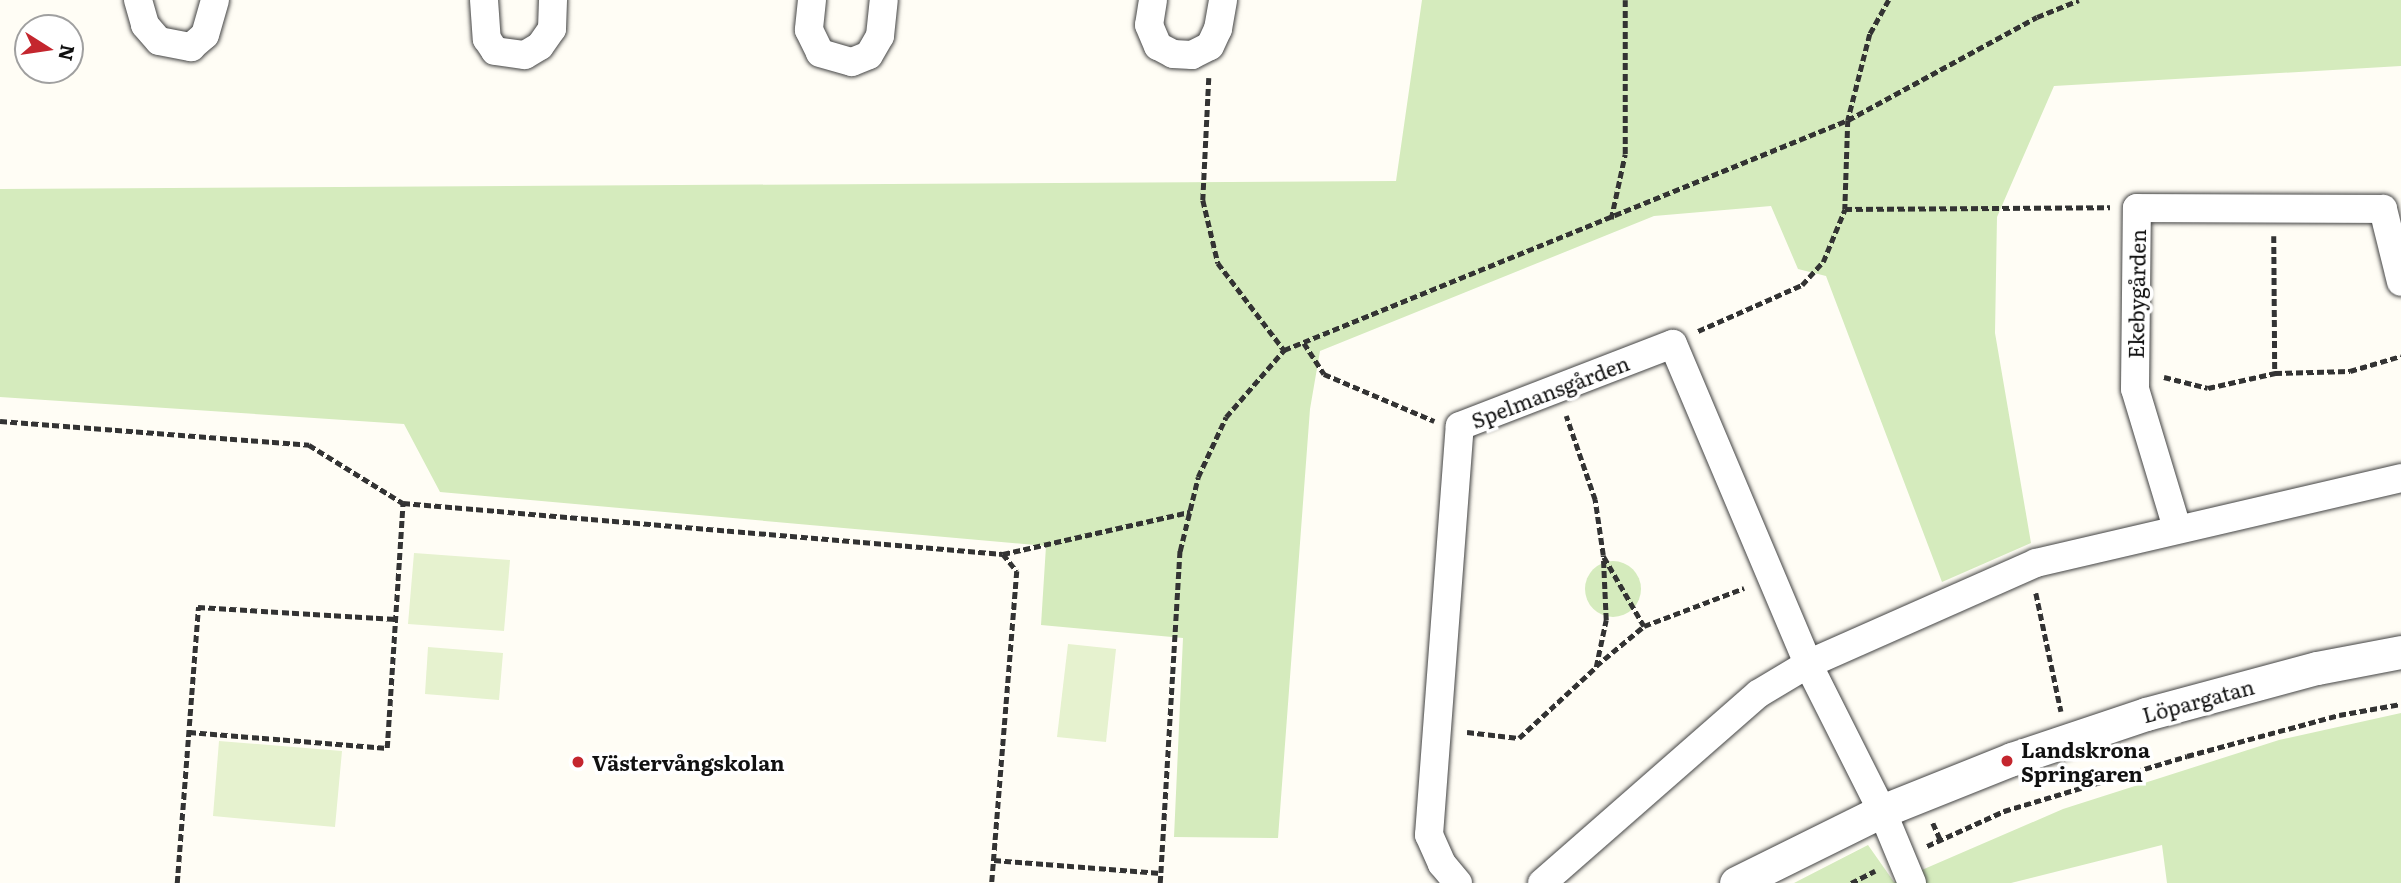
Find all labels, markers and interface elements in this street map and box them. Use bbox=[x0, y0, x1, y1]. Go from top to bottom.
north arrow bbox=[14, 14, 84, 84]
text: N bbox=[52, 42, 83, 64]
street label: Ekebygården bbox=[2122, 229, 2150, 359]
street label: Spelmansgården bbox=[1467, 349, 1633, 433]
street label: Löpargatan bbox=[2139, 673, 2257, 727]
place label: Landskrona Springaren bbox=[2021, 736, 2150, 786]
place label: Västervångskolan bbox=[592, 749, 785, 775]
marker: Landskrona Springaren bbox=[1999, 753, 2015, 769]
marker: Västervångskolan bbox=[570, 754, 586, 770]

